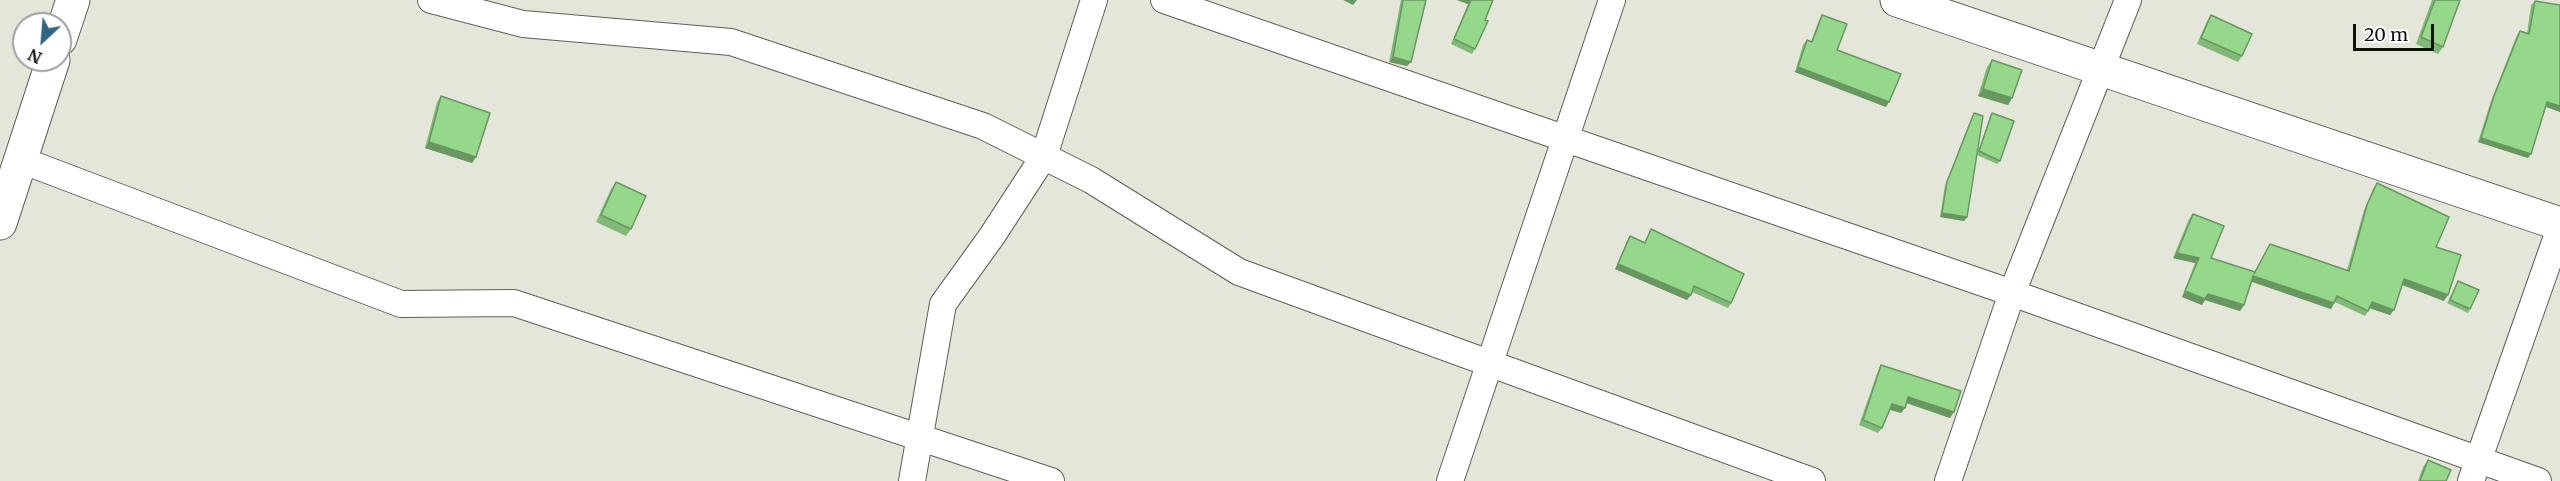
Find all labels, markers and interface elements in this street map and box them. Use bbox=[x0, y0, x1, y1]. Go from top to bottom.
north arrow bbox=[12, 12, 72, 72]
scale bar bbox=[2356, 12, 2437, 50]
text: 20 m bbox=[2364, 23, 2408, 46]
text: N bbox=[25, 45, 45, 68]

